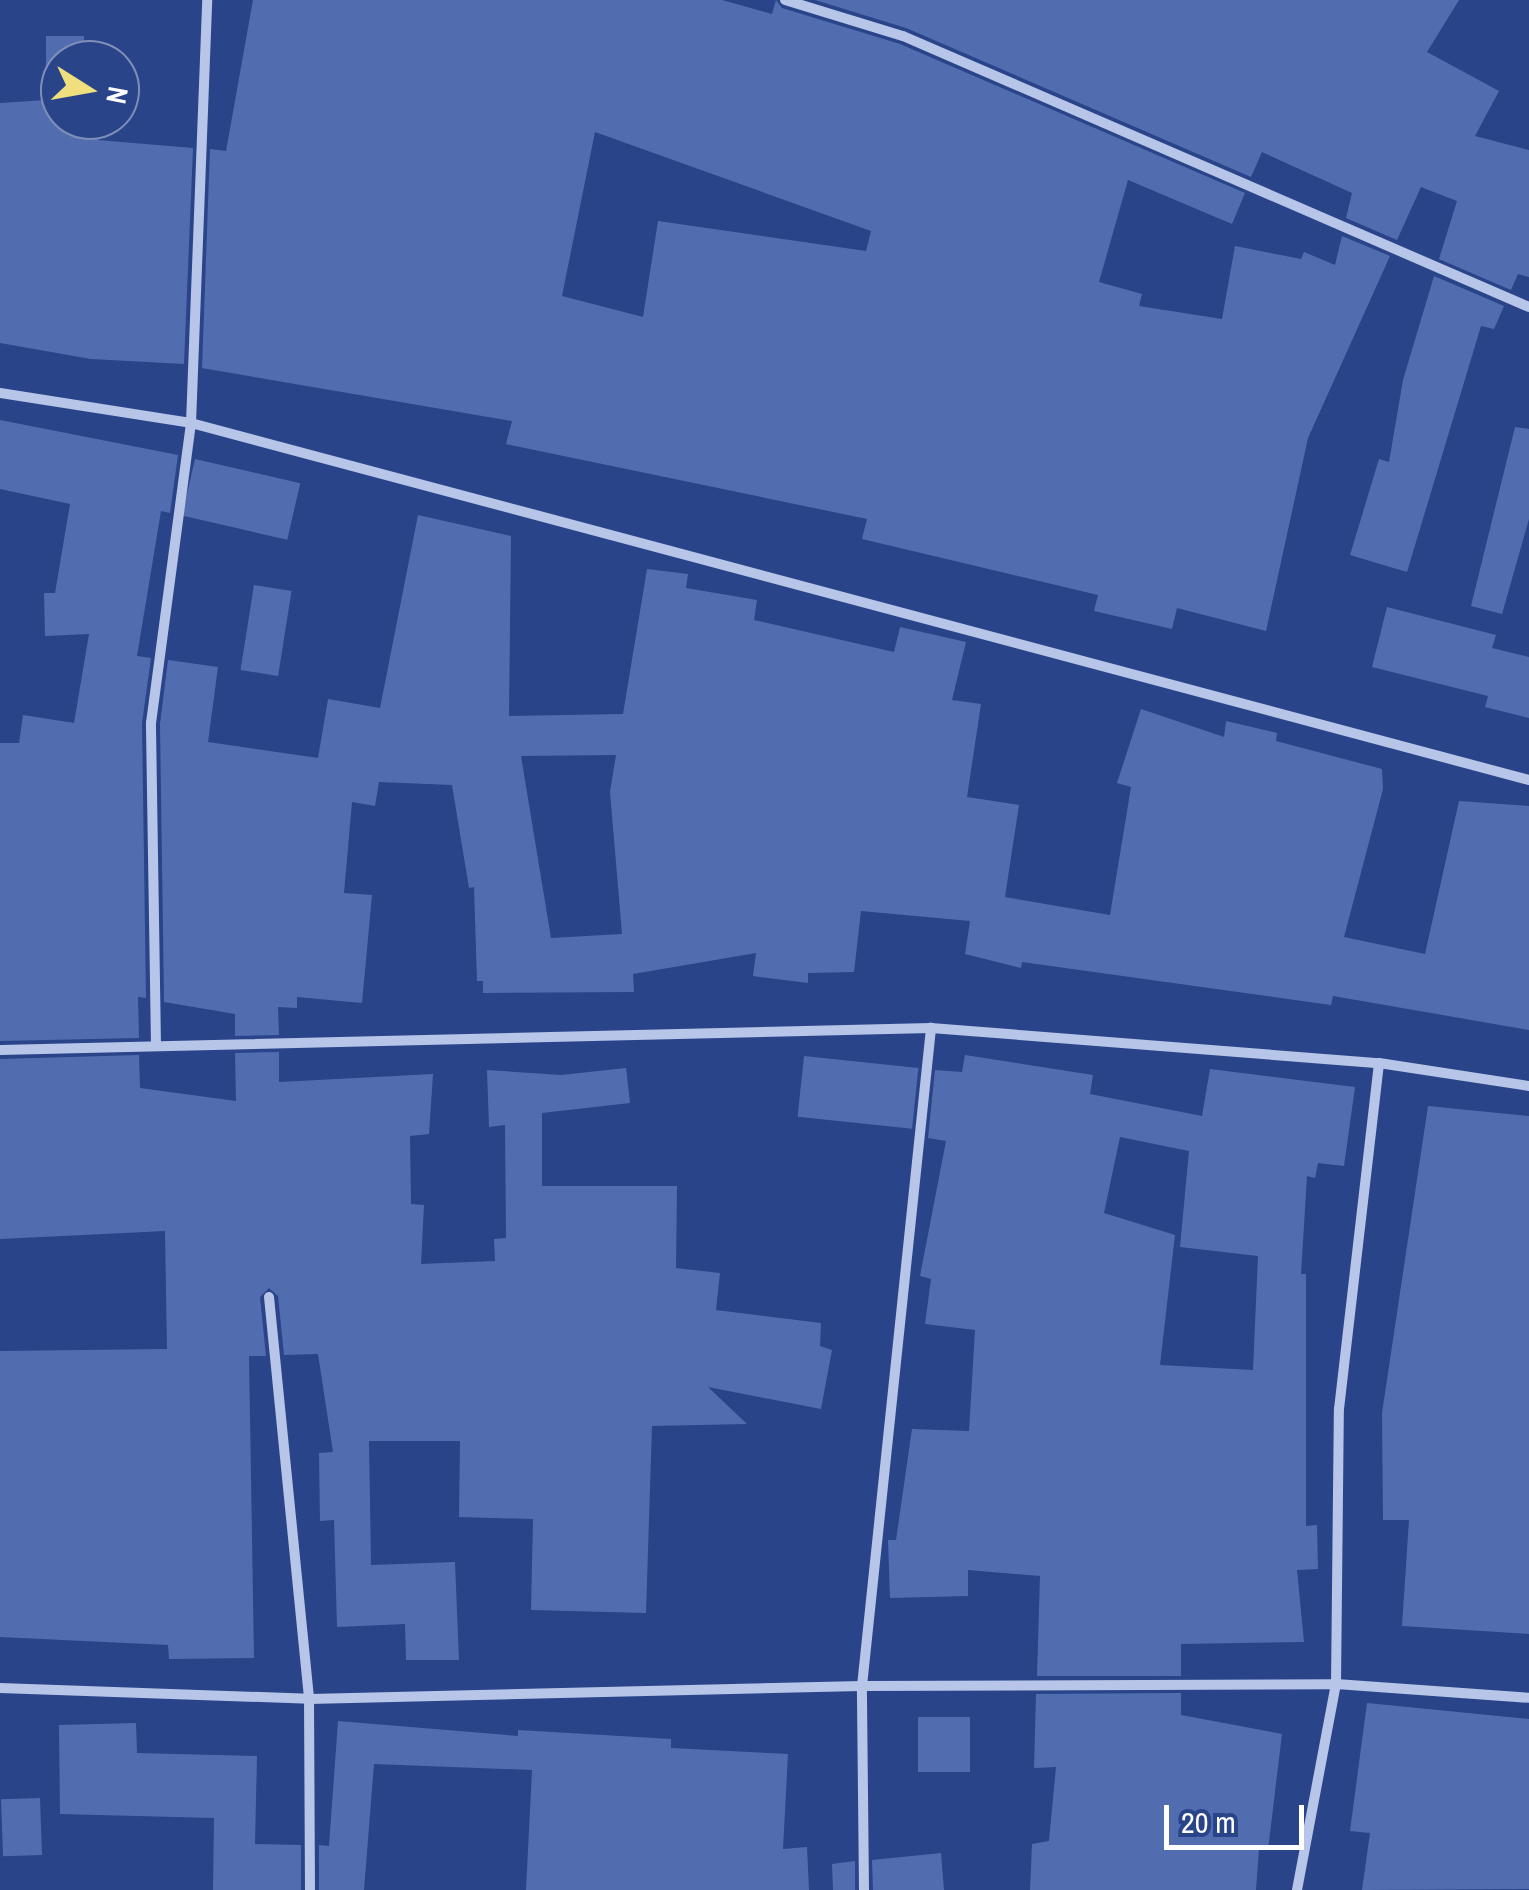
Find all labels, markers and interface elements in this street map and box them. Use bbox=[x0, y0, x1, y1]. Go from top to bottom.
north arrow bbox=[40, 40, 140, 140]
text: N bbox=[97, 84, 138, 107]
scale bar bbox=[1169, 1785, 1309, 1847]
text: 20 m bbox=[1181, 1802, 1236, 1842]

